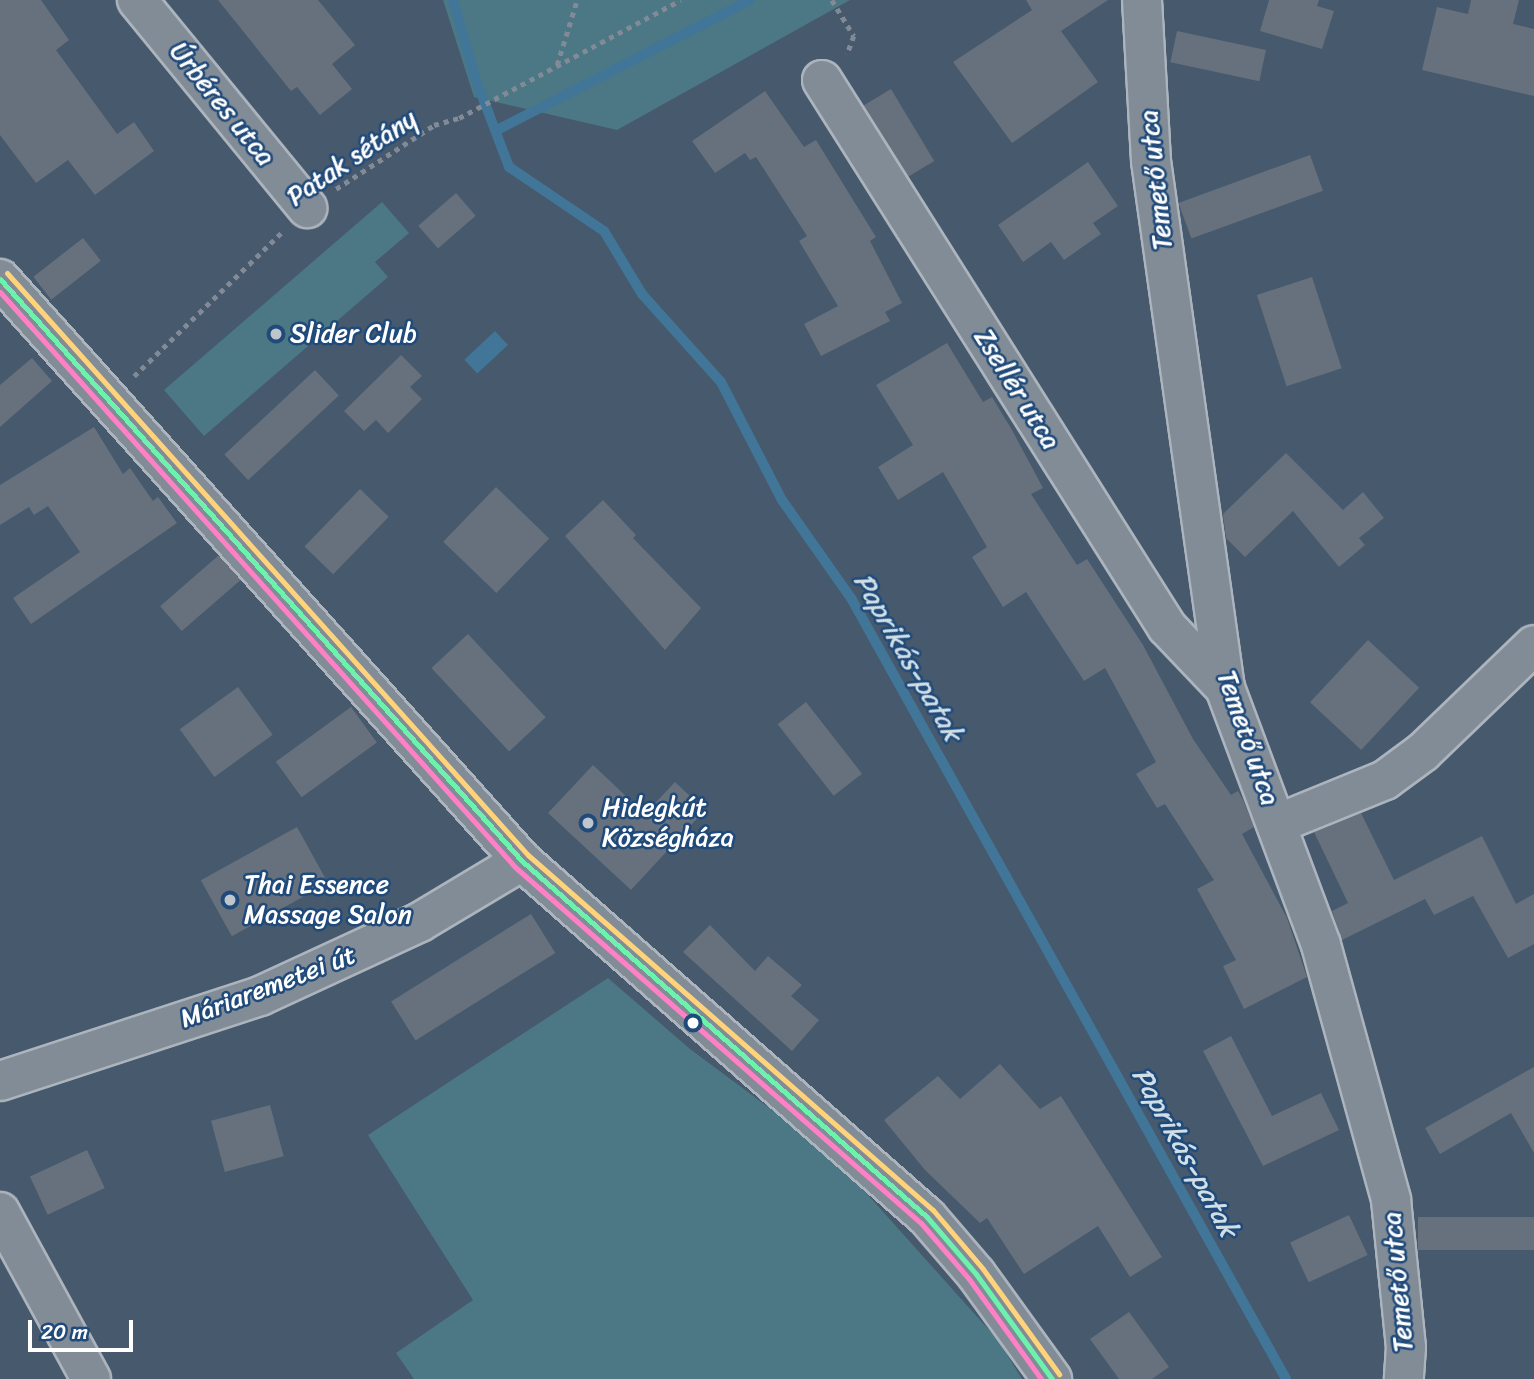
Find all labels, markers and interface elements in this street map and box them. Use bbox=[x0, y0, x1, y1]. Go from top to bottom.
street label: Úrbéres utca bbox=[163, 36, 281, 172]
street label: Patak sétány bbox=[281, 103, 423, 213]
street label: Temető utca bbox=[1133, 108, 1179, 252]
place label: Slider Club bbox=[290, 318, 417, 350]
street label: Zsellér utca bbox=[968, 323, 1066, 455]
marker: Slider Club bbox=[268, 326, 284, 342]
water label: Paprikás-patak bbox=[846, 567, 970, 747]
street label: Temető utca bbox=[1210, 666, 1286, 810]
place label: Hidegkút Községháza bbox=[602, 792, 734, 854]
marker: Hidegkút Községháza bbox=[580, 815, 596, 831]
place label: Thai Essence Massage Salon bbox=[244, 869, 412, 931]
marker: Thai Essence Massage Salon bbox=[222, 892, 238, 908]
street label: Máriaremetei út bbox=[176, 939, 360, 1035]
unlabelled marker bbox=[686, 1016, 700, 1030]
water label: Paprikás-patak bbox=[1125, 1061, 1245, 1243]
street label: Temető utca bbox=[1376, 1210, 1420, 1354]
scale bar bbox=[32, 1306, 136, 1350]
text: 20 m bbox=[41, 1313, 88, 1351]

